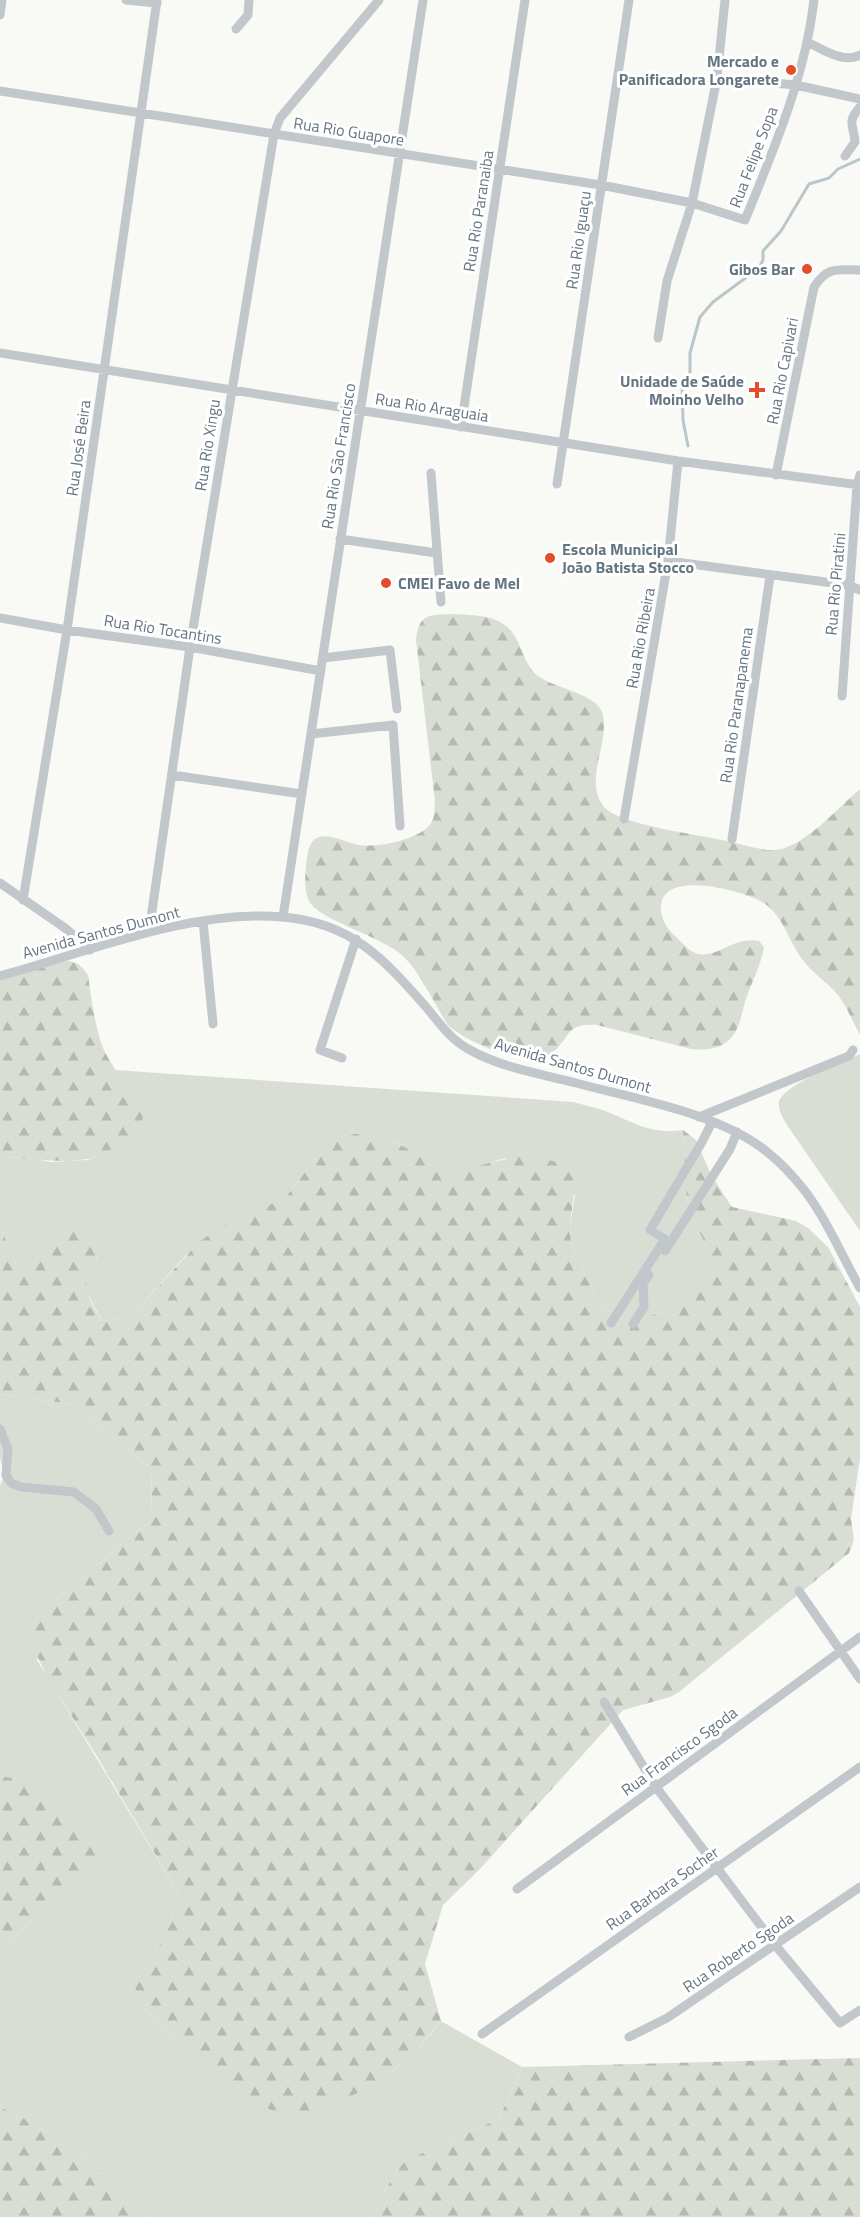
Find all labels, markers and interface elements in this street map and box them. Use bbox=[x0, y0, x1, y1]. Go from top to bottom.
place label: Mercado e Panificadora Longarete bbox=[619, 49, 779, 91]
marker: Mercado e Panificadora Longarete bbox=[784, 63, 798, 77]
street label: Rua Felipe Sopa bbox=[723, 103, 783, 211]
street label: Rua Rio Guapore bbox=[292, 110, 406, 152]
street label: Rua Rio Paranaiba bbox=[457, 149, 499, 273]
street label: Rua Rio Iguaçu bbox=[559, 189, 597, 291]
place label: Gibos Bar bbox=[729, 257, 795, 281]
marker: Gibos Bar bbox=[800, 262, 814, 276]
street label: Rua Rio Capivari bbox=[760, 315, 804, 427]
place label: Unidade de Saúde Moinho Velho bbox=[620, 369, 744, 411]
street label: Rua Rio São Francisco bbox=[315, 381, 361, 531]
marker: Unidade de Saúde Moinho Velho bbox=[748, 381, 766, 399]
street label: Rua Rio Araguaia bbox=[374, 386, 490, 428]
street label: Rua Rio Xingu bbox=[188, 397, 226, 493]
street label: Rua José Beira bbox=[59, 398, 97, 498]
street label: Rua Rio Piratini bbox=[819, 532, 851, 636]
place label: Escola Municipal João Batista Stocco bbox=[562, 537, 694, 579]
marker: Escola Municipal João Batista Stocco bbox=[543, 551, 557, 565]
place label: CMEI Favo de Mel bbox=[398, 571, 520, 595]
marker: CMEI Favo de Mel bbox=[379, 576, 393, 590]
street label: Rua Rio Ribeira bbox=[619, 586, 661, 690]
street label: Rua Rio Tocantins bbox=[102, 608, 224, 650]
street label: Rua Rio Paranapanema bbox=[713, 625, 759, 785]
street label: Avenida Santos Dumont bbox=[20, 899, 183, 965]
street label: Avenida Santos Dumont bbox=[492, 1031, 655, 1099]
street label: Rua Francisco Sgoda bbox=[616, 1701, 742, 1801]
street label: Rua Barbara Socher bbox=[601, 1840, 724, 1936]
street label: Rua Roberto Sgoda bbox=[678, 1906, 798, 1998]

